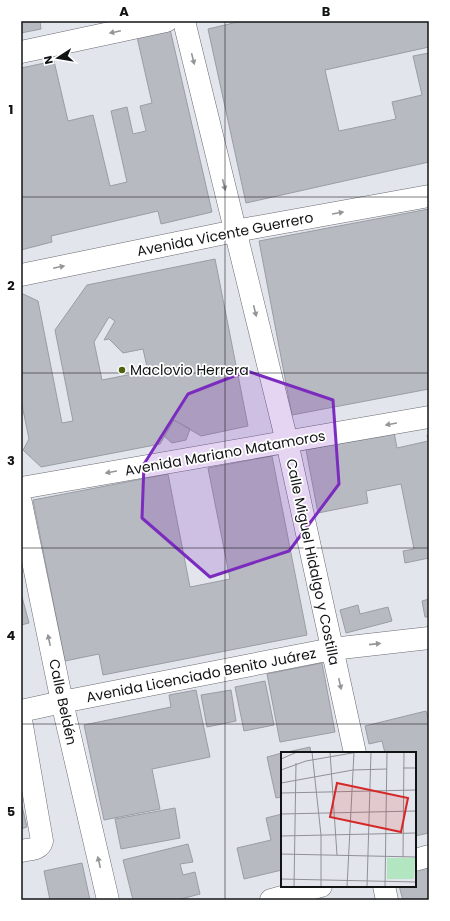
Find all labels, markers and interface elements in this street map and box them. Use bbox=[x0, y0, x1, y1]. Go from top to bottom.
text: A bbox=[119, 2, 129, 21]
text: B bbox=[322, 2, 331, 21]
one-way arrow bbox=[108, 29, 121, 35]
north arrow bbox=[38, 38, 78, 78]
one-way arrow bbox=[191, 53, 197, 65]
text: N bbox=[40, 54, 57, 66]
text: 1 bbox=[9, 100, 13, 119]
one-way arrow bbox=[222, 179, 228, 191]
street label: Avenida Vicente Guerrero bbox=[135, 207, 315, 261]
one-way arrow bbox=[332, 209, 344, 215]
one-way arrow bbox=[53, 264, 65, 270]
text: 2 bbox=[7, 276, 15, 295]
one-way arrow bbox=[253, 305, 259, 318]
place label: Maclovio Herrera bbox=[130, 360, 249, 380]
marker: Maclovio Herrera bbox=[117, 365, 127, 375]
one-way arrow bbox=[384, 421, 397, 427]
street label: Avenida Mariano Matamoros bbox=[123, 426, 327, 480]
text: 3 bbox=[7, 451, 15, 470]
street label: Calle Miguel Hidalgo y Costilla bbox=[281, 457, 345, 667]
one-way arrow bbox=[105, 470, 117, 476]
text: 4 bbox=[7, 626, 16, 645]
one-way arrow bbox=[46, 634, 52, 646]
one-way arrow bbox=[369, 641, 382, 647]
street label: Avenida Licenciado Benito Juárez bbox=[84, 643, 318, 707]
street label: Calle Beldén bbox=[44, 657, 82, 747]
one-way arrow bbox=[337, 678, 343, 690]
inset map bbox=[281, 752, 416, 887]
text: 5 bbox=[7, 802, 15, 821]
one-way arrow bbox=[96, 856, 102, 868]

